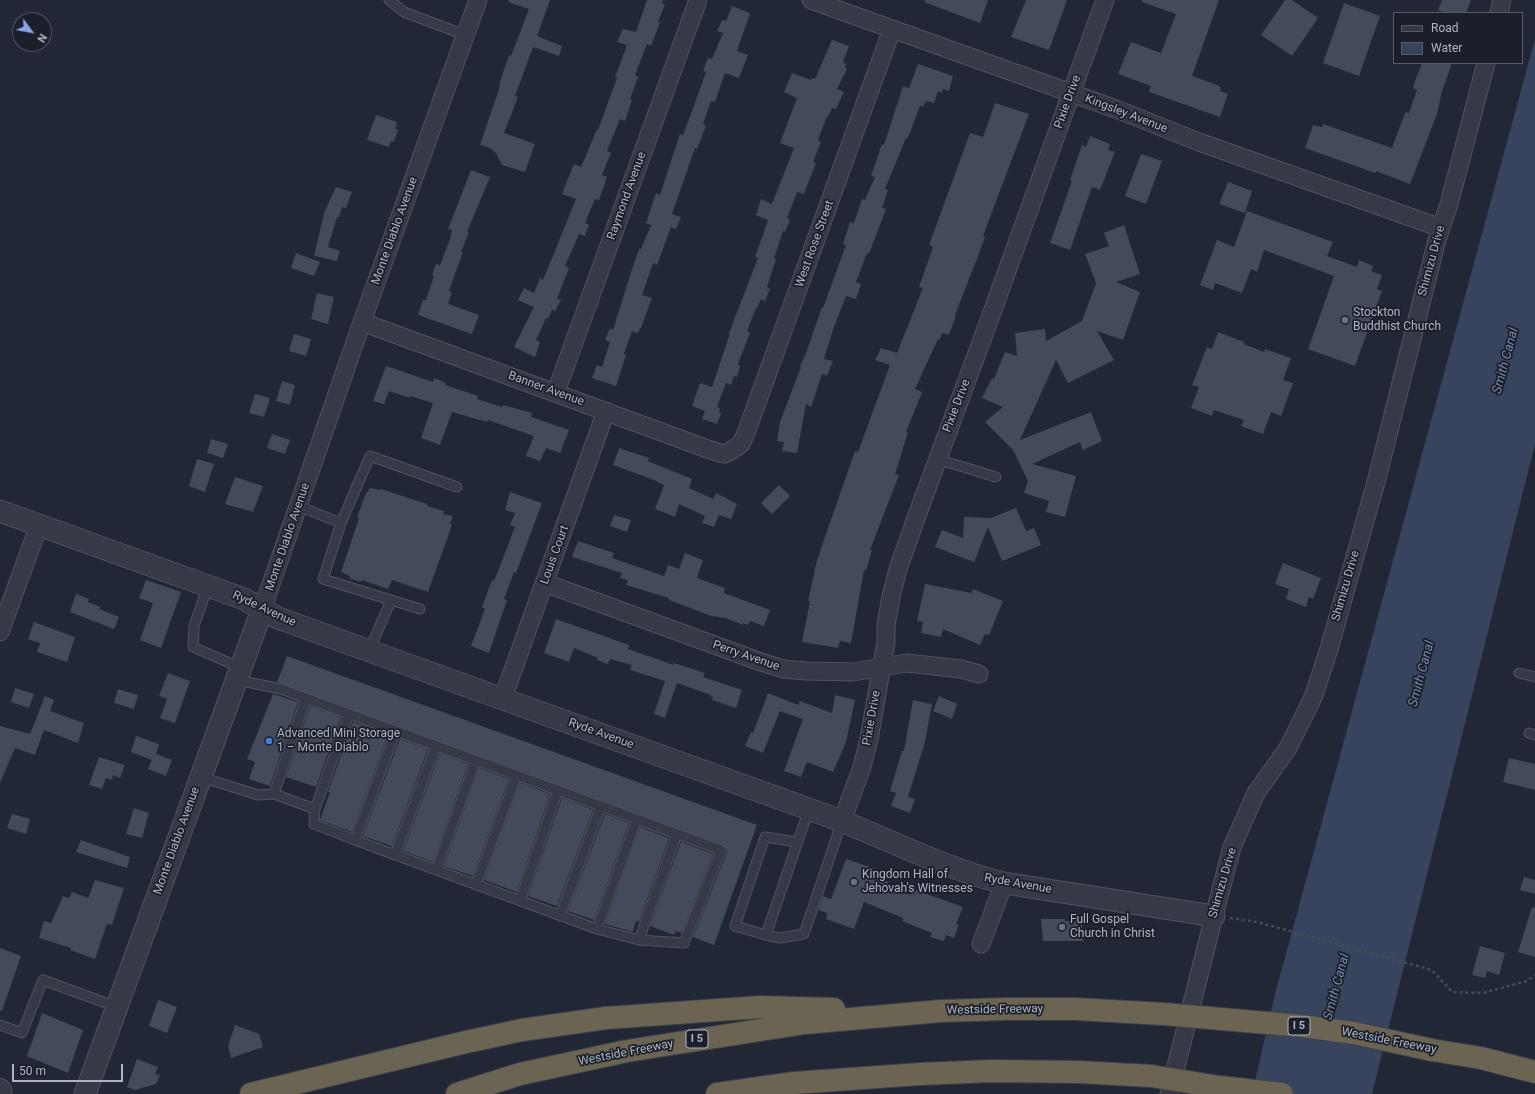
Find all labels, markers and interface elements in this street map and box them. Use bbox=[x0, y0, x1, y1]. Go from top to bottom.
north arrow bbox=[12, 12, 52, 52]
legend bbox=[1393, 12, 1523, 64]
text: Road bbox=[1431, 21, 1459, 35]
text: N bbox=[34, 31, 49, 45]
text: Water bbox=[1431, 41, 1462, 55]
street label: Pixie Drive bbox=[1052, 73, 1084, 131]
street label: Kingsley Avenue bbox=[1083, 92, 1169, 136]
street label: Raymond Avenue bbox=[604, 150, 650, 242]
street label: Monte Diablo Avenue bbox=[369, 175, 421, 287]
street label: West Rose Street bbox=[793, 199, 837, 289]
street label: Shimizu Drive bbox=[1416, 224, 1448, 298]
place label: Stockton Buddhist Church bbox=[1353, 306, 1441, 334]
marker: Stockton Buddhist Church bbox=[1340, 315, 1350, 325]
water label: Smith Canal bbox=[1490, 326, 1522, 396]
street label: Banner Avenue bbox=[506, 369, 586, 409]
street label: Pixie Drive bbox=[940, 377, 974, 435]
street label: Monte Diablo Avenue bbox=[263, 481, 313, 593]
street label: Louis Court bbox=[538, 524, 572, 586]
street label: Shimizu Drive bbox=[1329, 549, 1363, 623]
street label: Ryde Avenue bbox=[230, 588, 298, 630]
street label: Perry Avenue bbox=[711, 638, 781, 674]
water label: Smith Canal bbox=[1406, 639, 1438, 709]
street label: Pixie Drive bbox=[860, 689, 884, 747]
street label: Ryde Avenue bbox=[566, 716, 636, 752]
place label: Advanced Mini Storage 1 – Monte Diablo bbox=[277, 727, 400, 755]
marker: Advanced Mini Storage 1 – Monte Diablo bbox=[264, 736, 274, 746]
street label: Monte Diablo Avenue bbox=[151, 785, 203, 897]
street label: Shimizu Drive bbox=[1206, 846, 1240, 920]
place label: Kingdom Hall of Jehovah's Witnesses bbox=[862, 868, 973, 896]
street label: Ryde Avenue bbox=[983, 871, 1053, 897]
marker: Kingdom Hall of Jehovah's Witnesses bbox=[849, 877, 859, 887]
place label: Full Gospel Church in Christ bbox=[1070, 913, 1155, 941]
marker: Full Gospel Church in Christ bbox=[1057, 922, 1067, 932]
water label: Smith Canal bbox=[1321, 952, 1353, 1022]
street label: Westside Freeway bbox=[947, 1002, 1043, 1018]
road number: I 5 bbox=[1288, 1017, 1310, 1035]
street label: Westside Freeway bbox=[1340, 1025, 1438, 1057]
road number: I 5 bbox=[686, 1030, 708, 1048]
street label: Westside Freeway bbox=[577, 1037, 675, 1069]
scale bar bbox=[14, 1056, 125, 1082]
text: 50 m bbox=[19, 1064, 46, 1078]

